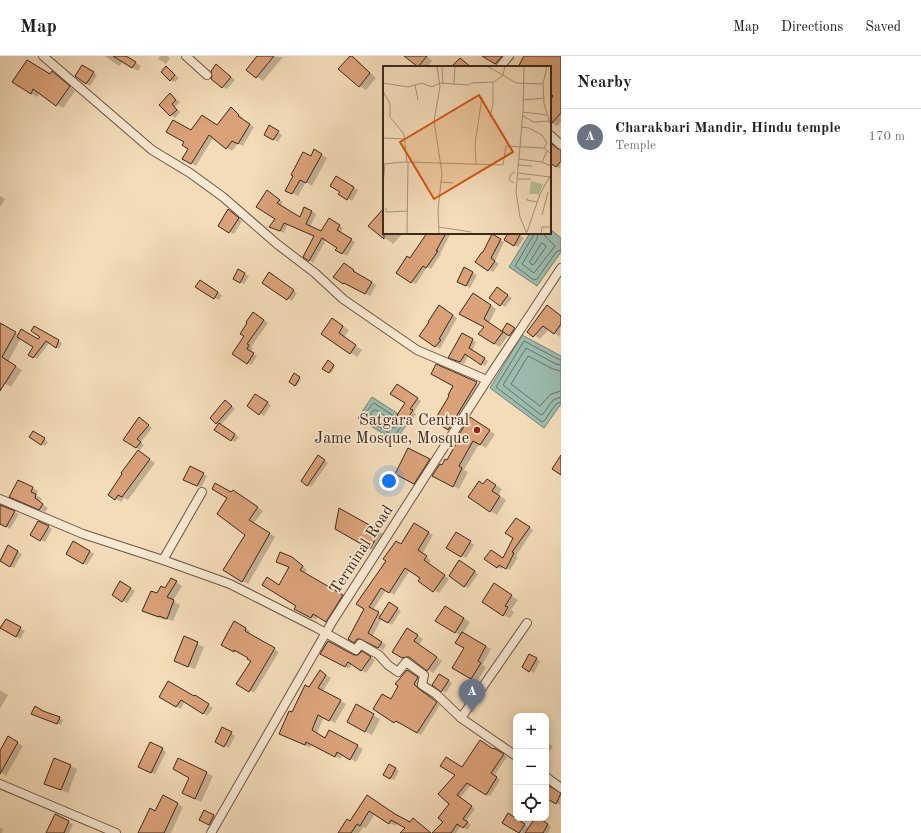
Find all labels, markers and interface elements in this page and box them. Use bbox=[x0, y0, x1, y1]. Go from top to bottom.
text: Map bbox=[20, 18, 57, 37]
text: Map bbox=[733, 20, 759, 34]
text: Directions bbox=[781, 20, 843, 34]
text: Saved bbox=[865, 20, 901, 34]
inset map bbox=[383, 66, 551, 234]
text: Nearby bbox=[577, 74, 632, 91]
text: Charakbari Mandir, Hindu temple bbox=[615, 121, 841, 136]
text: A bbox=[585, 130, 595, 143]
text: 170 m bbox=[868, 130, 905, 143]
text: Temple bbox=[615, 139, 656, 152]
place label: Satgara Central Jame Mosque, Mosque bbox=[315, 413, 469, 447]
marker: Satgara Central Jame Mosque, Mosque bbox=[472, 425, 482, 435]
your location bbox=[379, 471, 399, 491]
street label: Terminal Road bbox=[327, 503, 397, 597]
pin: A bbox=[459, 679, 485, 712]
map controls bbox=[513, 713, 549, 821]
button: + bbox=[513, 713, 549, 749]
button: − bbox=[513, 749, 549, 785]
button: locate bbox=[513, 785, 549, 821]

